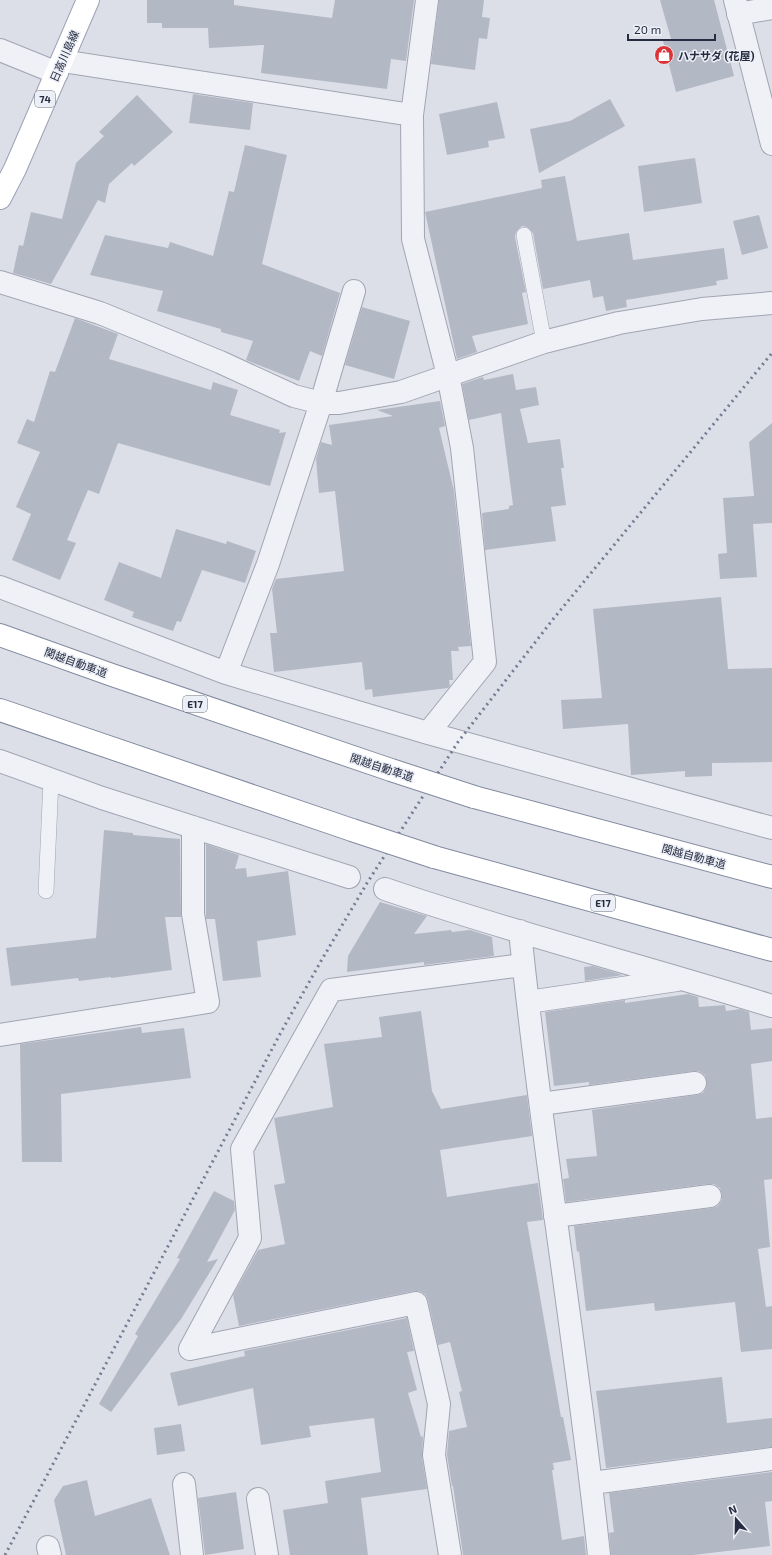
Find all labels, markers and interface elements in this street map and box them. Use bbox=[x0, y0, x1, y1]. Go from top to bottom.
scale bar bbox=[628, 16, 715, 42]
text: 20 m bbox=[634, 22, 661, 36]
street label: 日高川島線 bbox=[47, 28, 81, 84]
shop icon: ハナサダ (花屋) bbox=[653, 44, 675, 66]
place label: ハナサダ (花屋) bbox=[678, 49, 754, 62]
road number: 74 bbox=[35, 91, 55, 107]
street label: 関越自動車道 bbox=[43, 645, 109, 679]
road number: E17 bbox=[183, 696, 207, 712]
street label: 関越自動車道 bbox=[349, 751, 415, 783]
street label: 関越自動車道 bbox=[660, 841, 728, 871]
road number: E17 bbox=[591, 895, 615, 911]
north arrow bbox=[716, 1499, 756, 1539]
text: N bbox=[726, 1502, 738, 1517]

